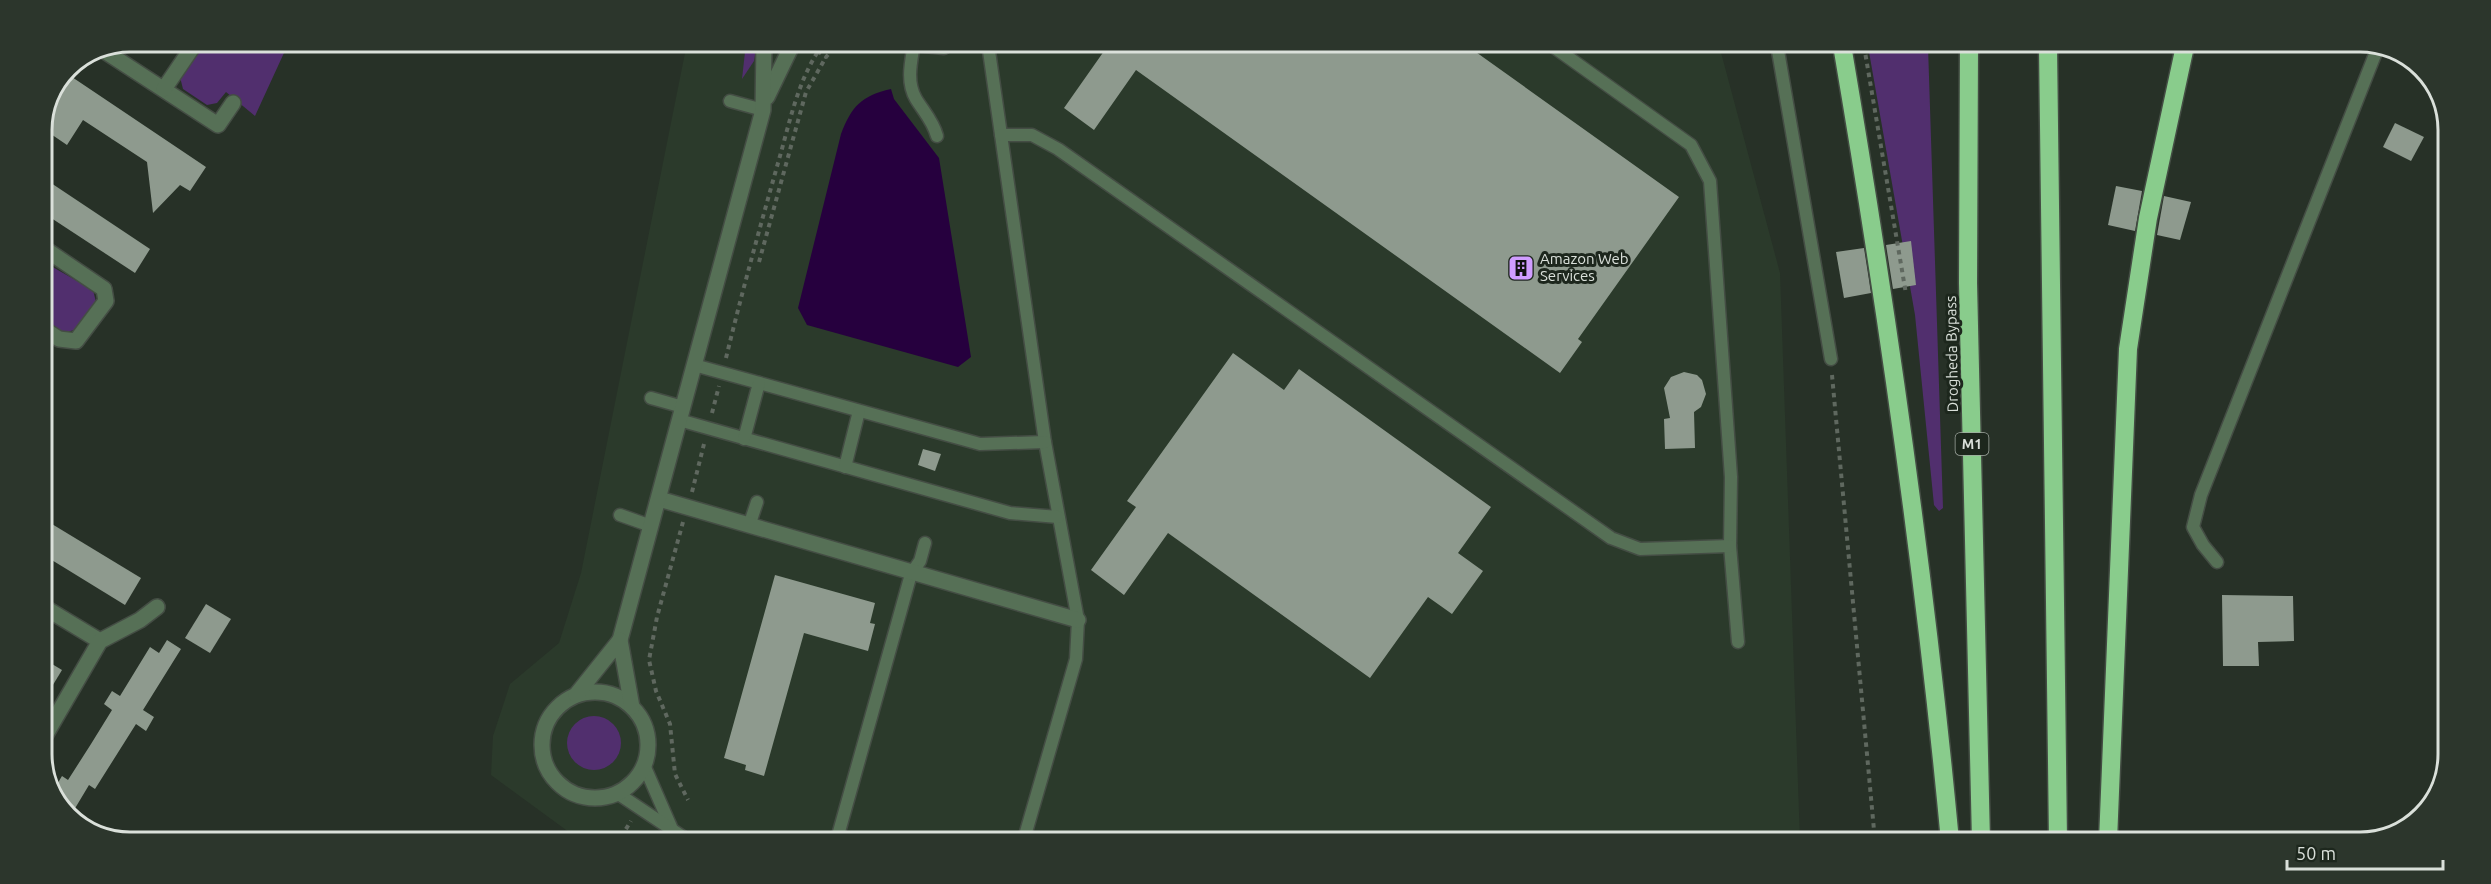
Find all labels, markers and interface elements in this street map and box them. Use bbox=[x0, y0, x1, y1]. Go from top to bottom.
place label: Amazon Web Services bbox=[1540, 250, 1629, 284]
building icon: Amazon Web Services bbox=[1506, 253, 1536, 283]
street label: Drogheda Bypass bbox=[1942, 296, 1961, 412]
road number: M1 bbox=[1956, 433, 1988, 455]
scale bar bbox=[2287, 833, 2443, 871]
text: 50 m bbox=[2296, 843, 2336, 863]

